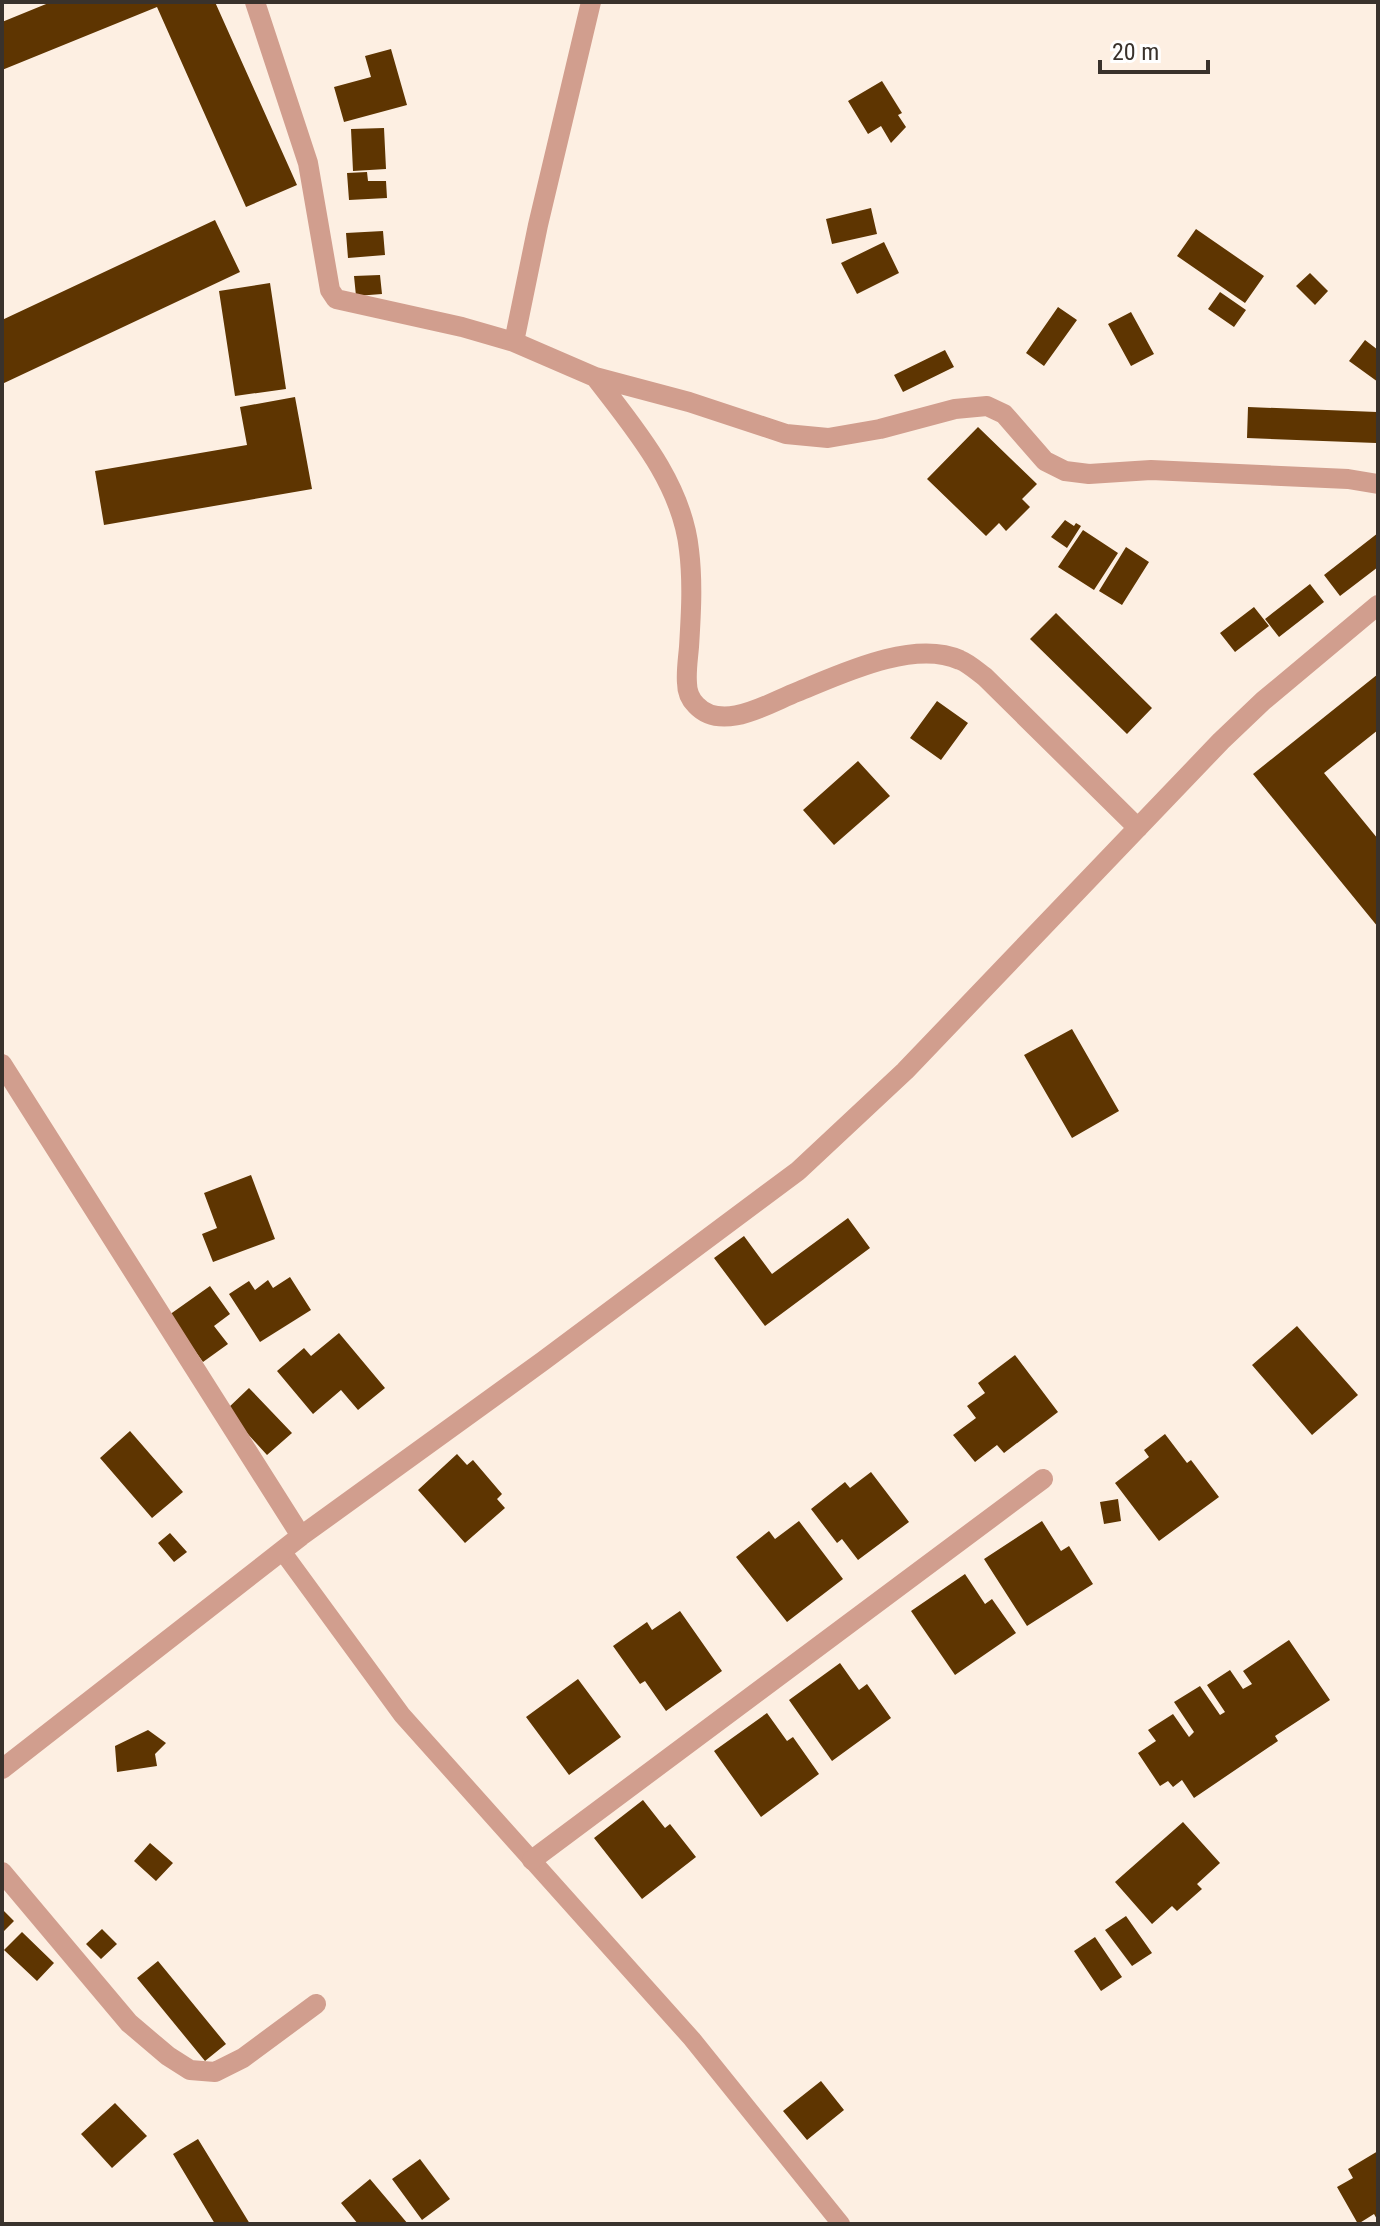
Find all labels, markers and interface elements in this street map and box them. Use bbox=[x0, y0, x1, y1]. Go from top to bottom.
scale bar bbox=[1100, 24, 1208, 74]
text: 20 m bbox=[1112, 38, 1159, 66]

